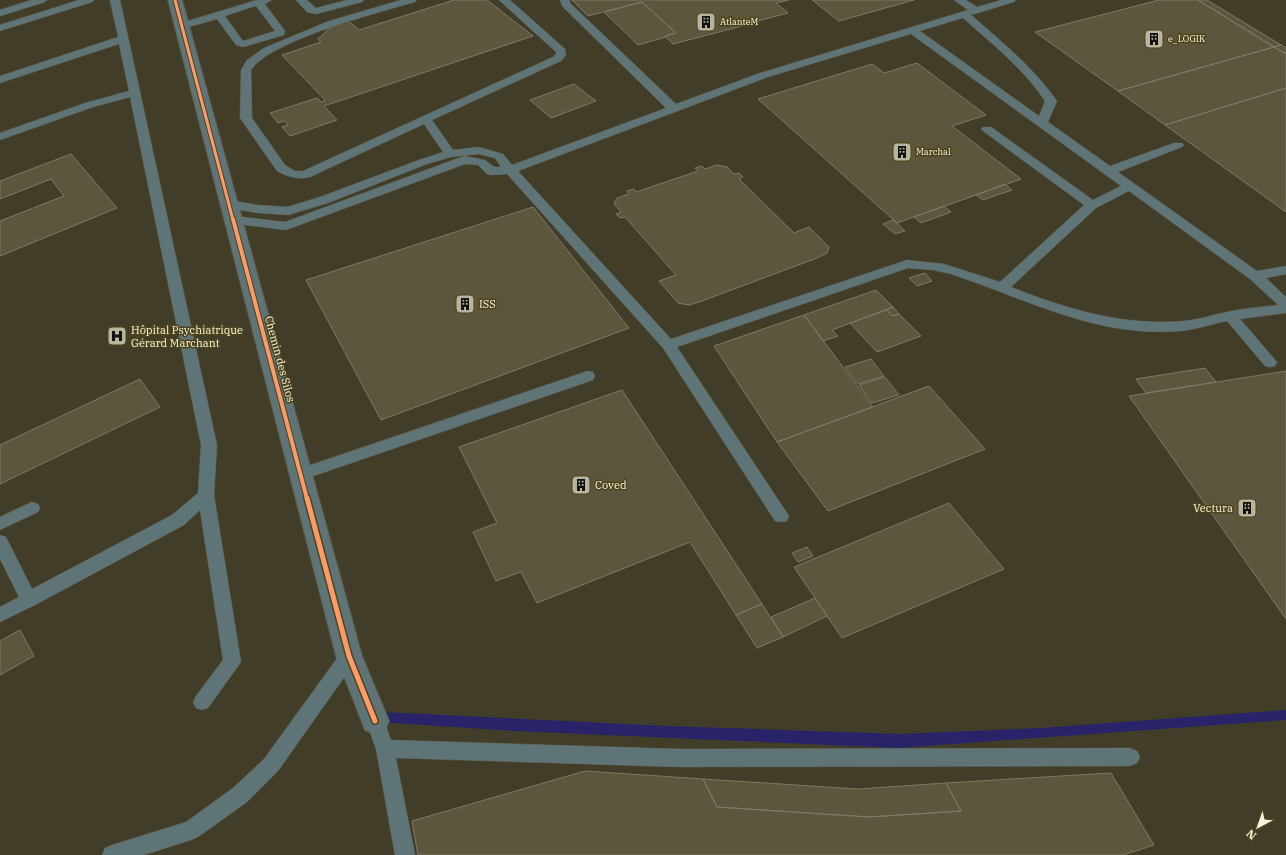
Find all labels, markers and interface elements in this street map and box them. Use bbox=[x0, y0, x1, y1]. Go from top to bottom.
building icon: AtlanteM bbox=[695, 11, 717, 33]
place label: AtlanteM bbox=[720, 16, 759, 27]
building icon: e_LOGIK bbox=[1143, 28, 1165, 50]
place label: e_LOGIK bbox=[1168, 33, 1206, 44]
building icon: Marchal bbox=[891, 141, 913, 163]
place label: Marchal bbox=[916, 146, 951, 157]
building icon: ISS bbox=[454, 293, 476, 315]
place label: ISS bbox=[479, 297, 496, 311]
street label: Chemin des Silos bbox=[262, 314, 298, 404]
place label: Hôpital Psychiatrique Gérard Marchant bbox=[131, 323, 243, 350]
hospital icon: Hôpital Psychiatrique Gérard Marchant bbox=[106, 325, 128, 347]
building icon: Coved bbox=[570, 474, 592, 496]
place label: Coved bbox=[595, 478, 627, 492]
building icon: Vectura bbox=[1236, 497, 1258, 519]
place label: Vectura bbox=[1193, 501, 1233, 515]
north arrow bbox=[1238, 807, 1278, 847]
text: N bbox=[1243, 826, 1259, 843]

